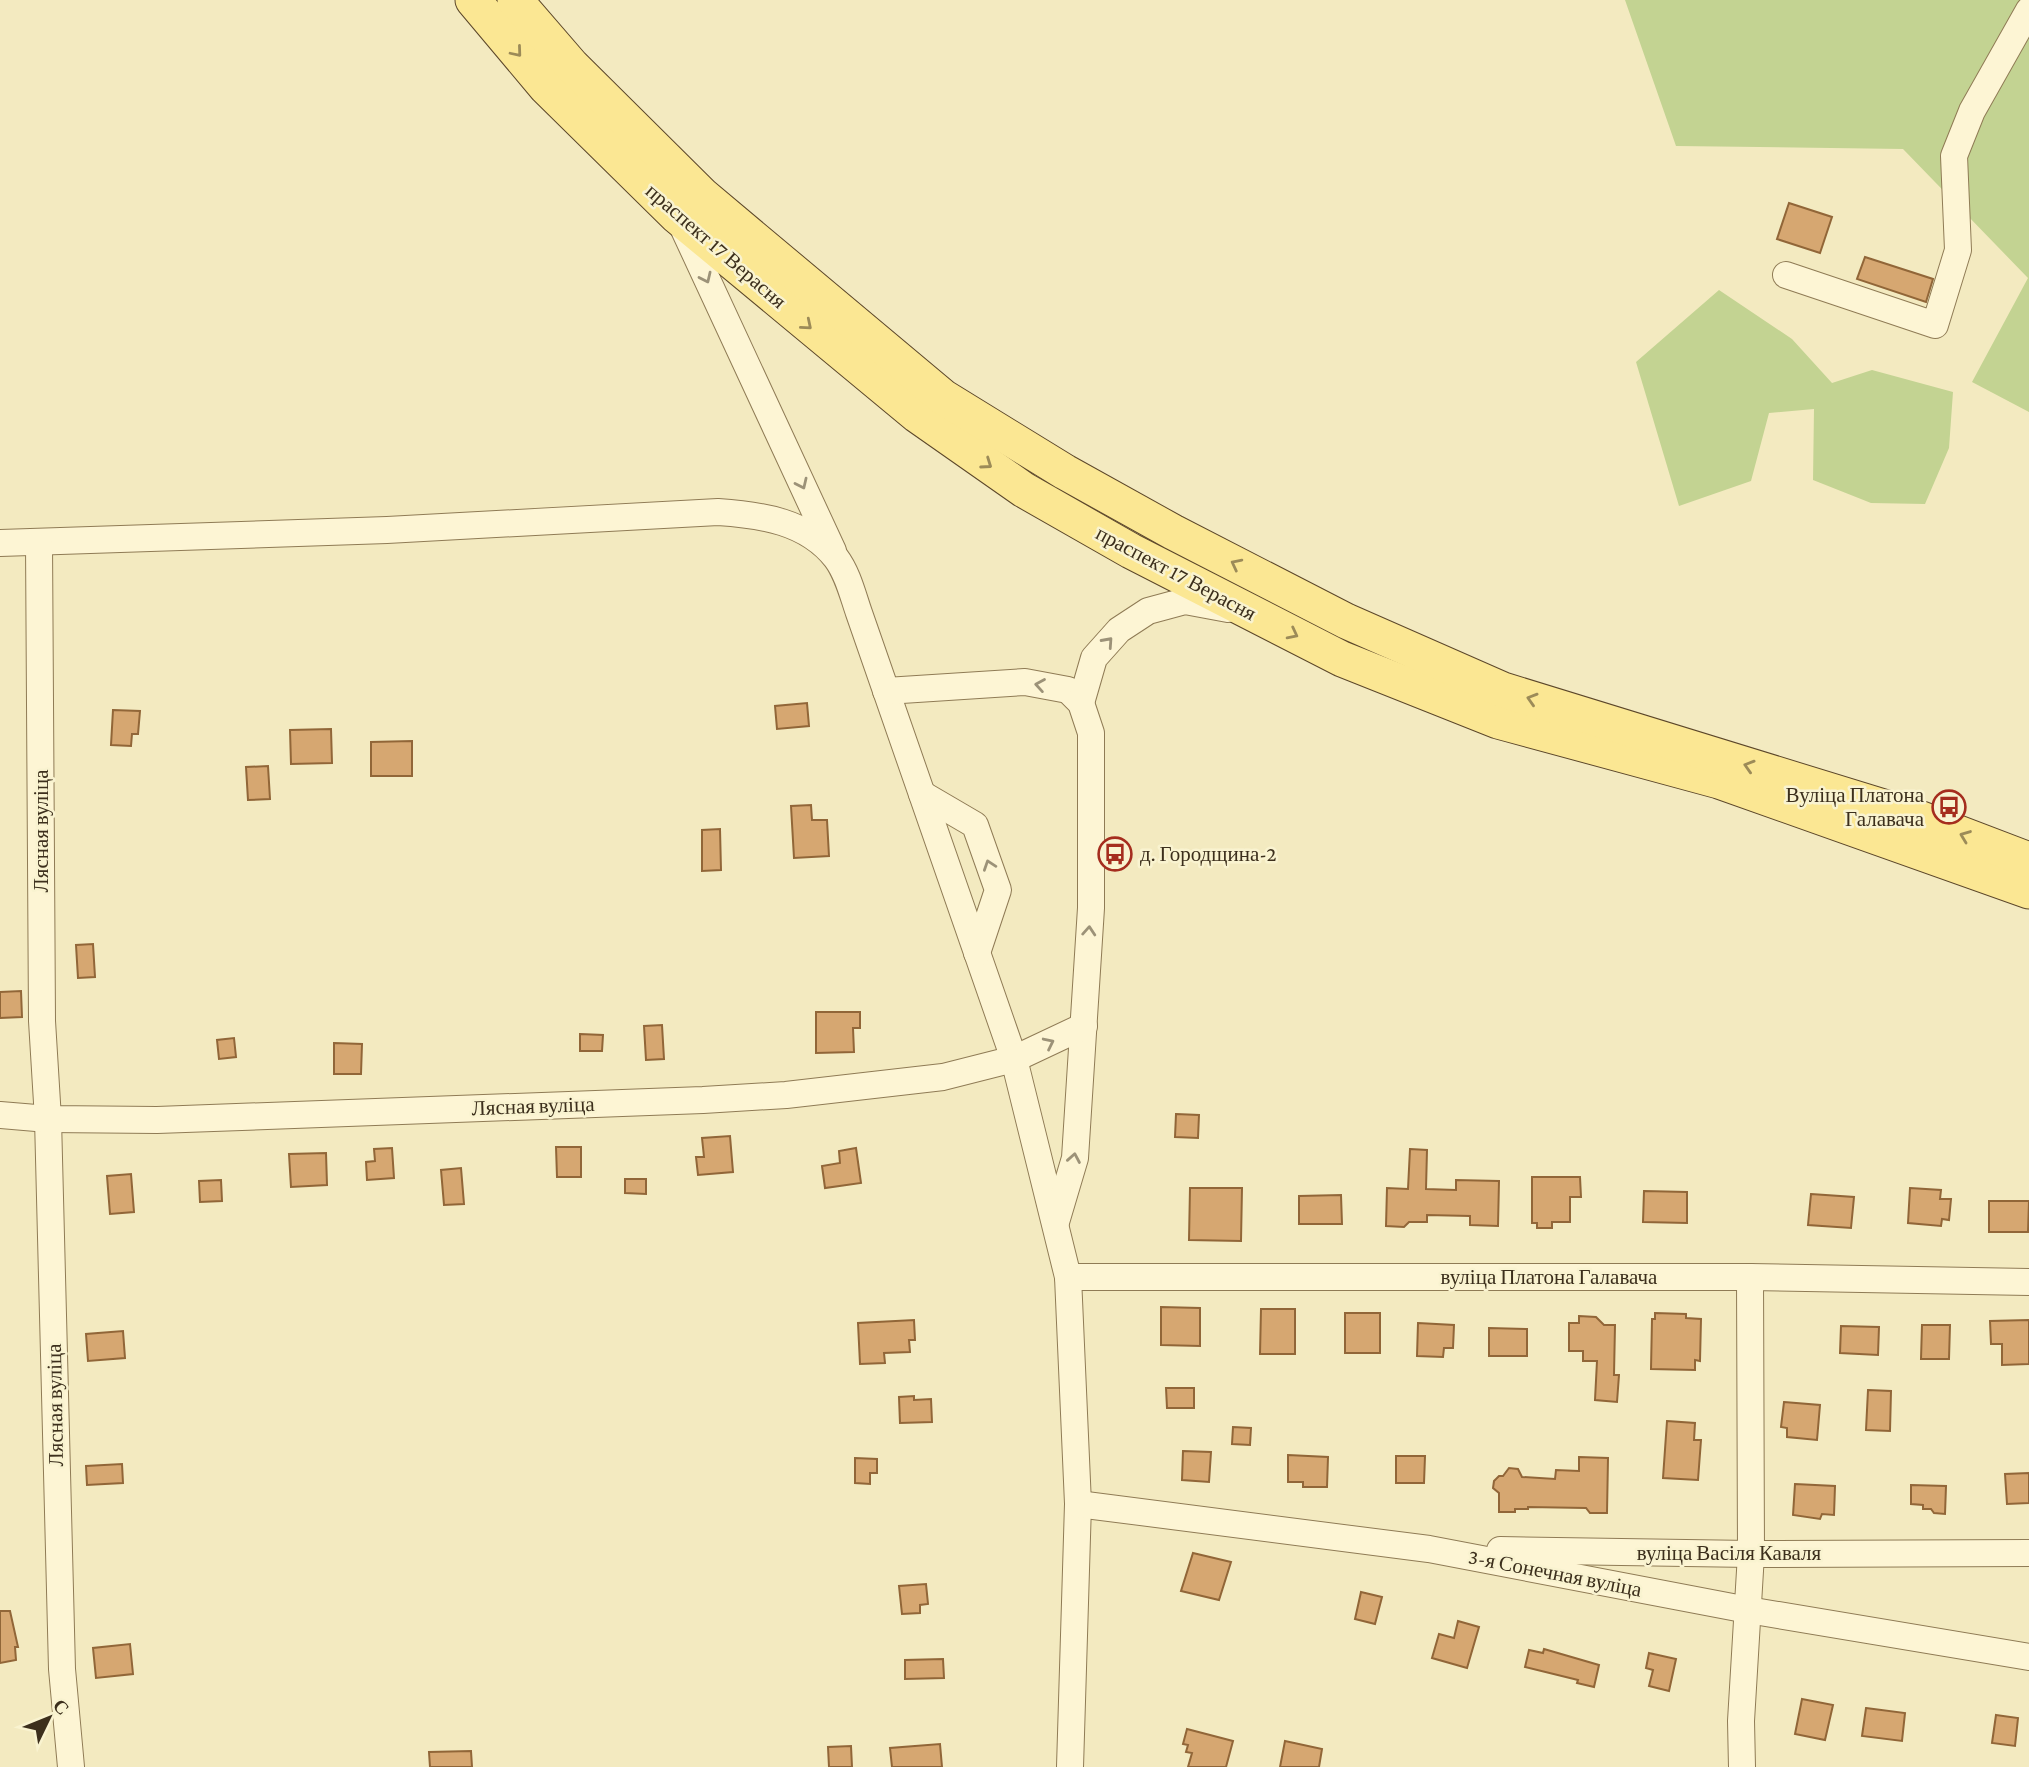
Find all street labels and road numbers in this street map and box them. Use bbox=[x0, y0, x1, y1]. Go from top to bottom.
street label: праспект 17 Верасня bbox=[641, 179, 791, 314]
street label: праспект 17 Верасня bbox=[1092, 521, 1260, 626]
street label: Лясная вуліца bbox=[29, 769, 53, 893]
street label: Лясная вуліца bbox=[471, 1092, 596, 1120]
street label: вуліца Платона Галавача bbox=[1441, 1265, 1658, 1289]
street label: Лясная вуліца bbox=[42, 1343, 68, 1467]
street label: вуліца Васіля Каваля bbox=[1637, 1541, 1822, 1565]
street label: 3-я Сонечная вуліца bbox=[1466, 1544, 1644, 1602]

